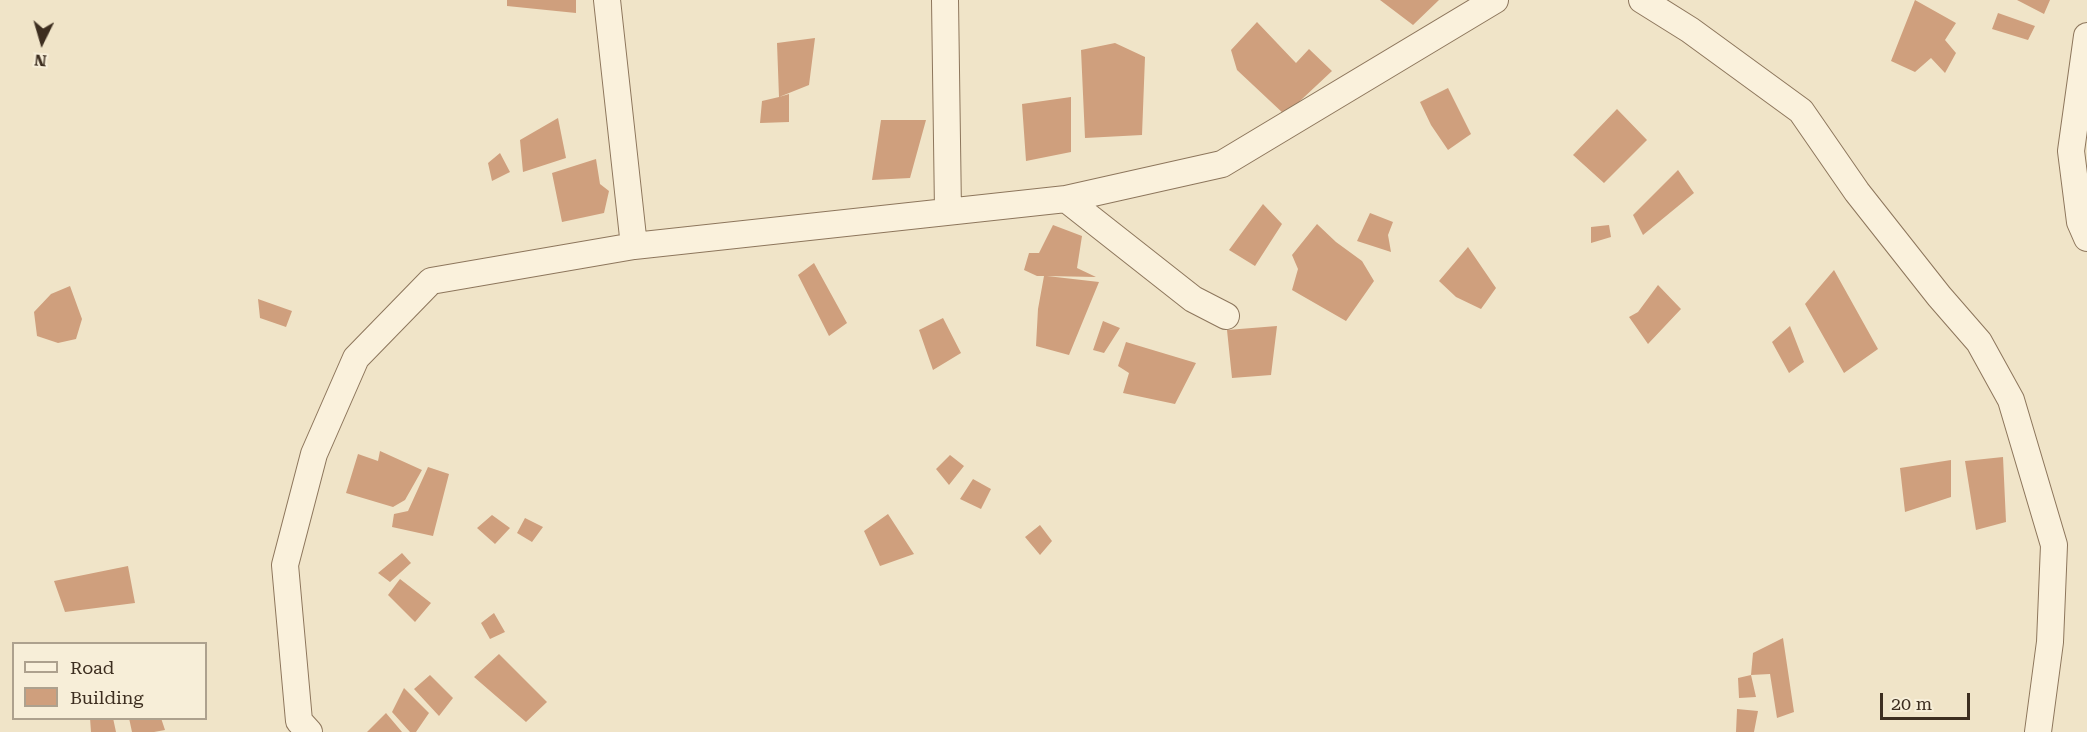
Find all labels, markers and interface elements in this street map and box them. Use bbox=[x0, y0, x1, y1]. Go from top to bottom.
north arrow bbox=[12, 12, 72, 72]
text: N bbox=[33, 50, 47, 70]
legend bbox=[12, 642, 207, 720]
text: Road bbox=[70, 657, 114, 678]
scale bar bbox=[1883, 681, 1973, 719]
text: Building bbox=[70, 687, 144, 708]
text: 20 m bbox=[1891, 693, 1932, 714]

